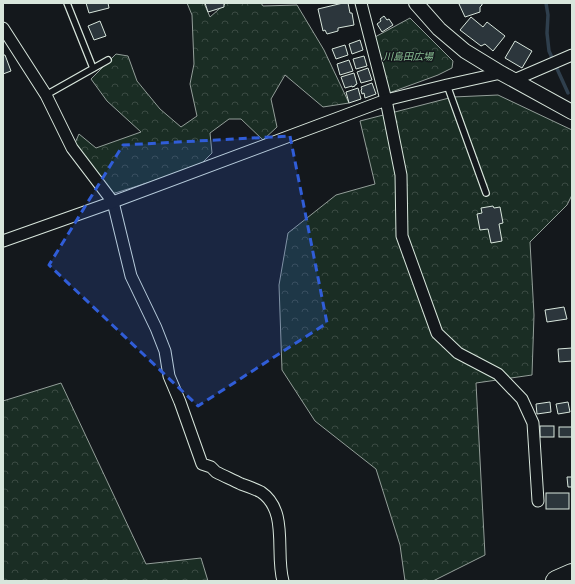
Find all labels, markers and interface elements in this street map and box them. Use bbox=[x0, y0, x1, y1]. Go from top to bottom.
park label: 川島田広場 bbox=[383, 49, 434, 63]

